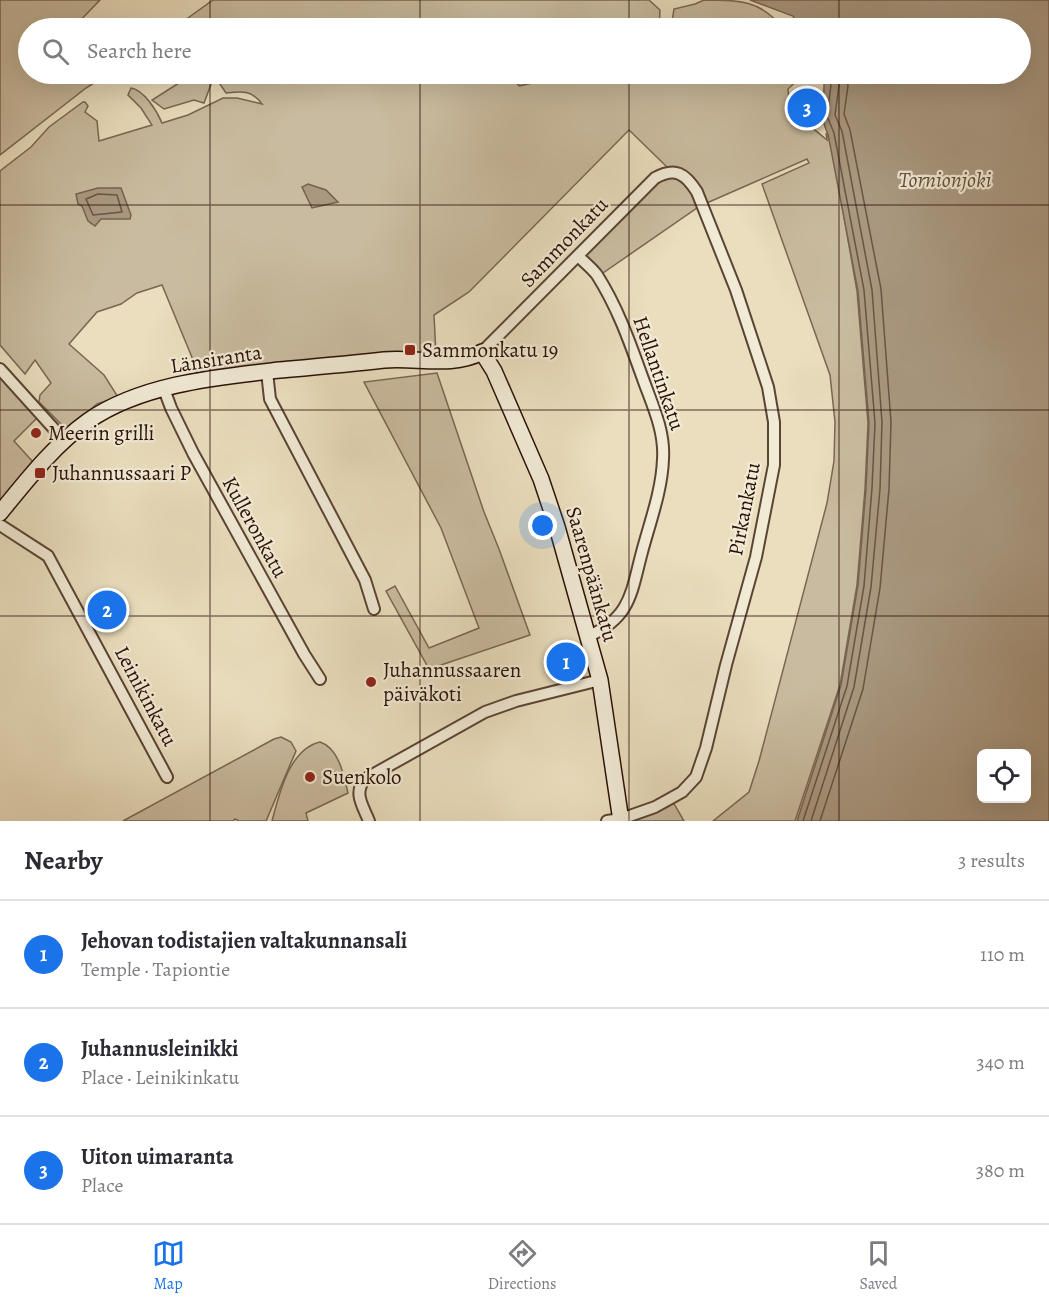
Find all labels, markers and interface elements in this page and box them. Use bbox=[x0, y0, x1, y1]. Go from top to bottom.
search box bbox=[18, 18, 1031, 84]
icon: search bbox=[39, 35, 72, 68]
text: Search here bbox=[87, 36, 192, 66]
pin: 3 bbox=[788, 86, 826, 130]
water label: Tornionjoki bbox=[898, 165, 992, 195]
street label: Sammonkatu bbox=[514, 190, 615, 293]
street label: Hellantinkatu bbox=[626, 312, 692, 434]
place label: Sammonkatu 19 bbox=[422, 336, 558, 364]
street label: Länsiranta bbox=[168, 338, 264, 380]
marker: Sammonkatu 19 bbox=[403, 343, 417, 357]
place label: Meerin grilli bbox=[48, 419, 155, 447]
marker: Meerin grilli bbox=[29, 426, 43, 440]
place label: Juhannussaari P bbox=[52, 459, 192, 487]
street label: Pirkankatu bbox=[721, 459, 767, 558]
marker: Juhannussaari P bbox=[33, 466, 47, 480]
street label: Kulleronkatu bbox=[216, 471, 295, 583]
street label: Saarenpäänkatu bbox=[559, 503, 625, 645]
your location bbox=[528, 511, 557, 540]
pin: 2 bbox=[88, 588, 126, 632]
pin: 1 bbox=[546, 640, 586, 684]
street label: Leinikinkatu bbox=[108, 641, 184, 751]
place label: Juhannussaaren päiväkoti bbox=[383, 656, 521, 708]
marker: Juhannussaaren päiväkoti bbox=[364, 675, 378, 689]
map controls bbox=[977, 749, 1031, 803]
button: locate bbox=[977, 749, 1031, 803]
place label: Suenkolo bbox=[322, 763, 401, 791]
marker: Suenkolo bbox=[303, 770, 317, 784]
text: Nearby bbox=[24, 843, 103, 878]
text: 3 results bbox=[958, 847, 1025, 874]
text: Jehovan todistajien valtakunnansali bbox=[81, 926, 407, 956]
text: 1 bbox=[40, 941, 47, 968]
text: 110 m bbox=[980, 941, 1025, 968]
text: Temple · Tapiontie bbox=[81, 956, 230, 983]
text: Juhannusleinikki bbox=[81, 1034, 238, 1064]
text: 2 bbox=[39, 1049, 48, 1076]
text: 340 m bbox=[976, 1049, 1025, 1076]
text: Place · Leinikinkatu bbox=[81, 1064, 239, 1091]
text: Uiton uimaranta bbox=[81, 1142, 234, 1172]
text: 3 bbox=[39, 1157, 48, 1184]
text: 380 m bbox=[976, 1157, 1025, 1184]
text: Place bbox=[81, 1172, 123, 1199]
tab: Map bbox=[152, 1237, 185, 1295]
tab: Directions bbox=[488, 1237, 556, 1295]
tab: Saved bbox=[859, 1237, 897, 1295]

